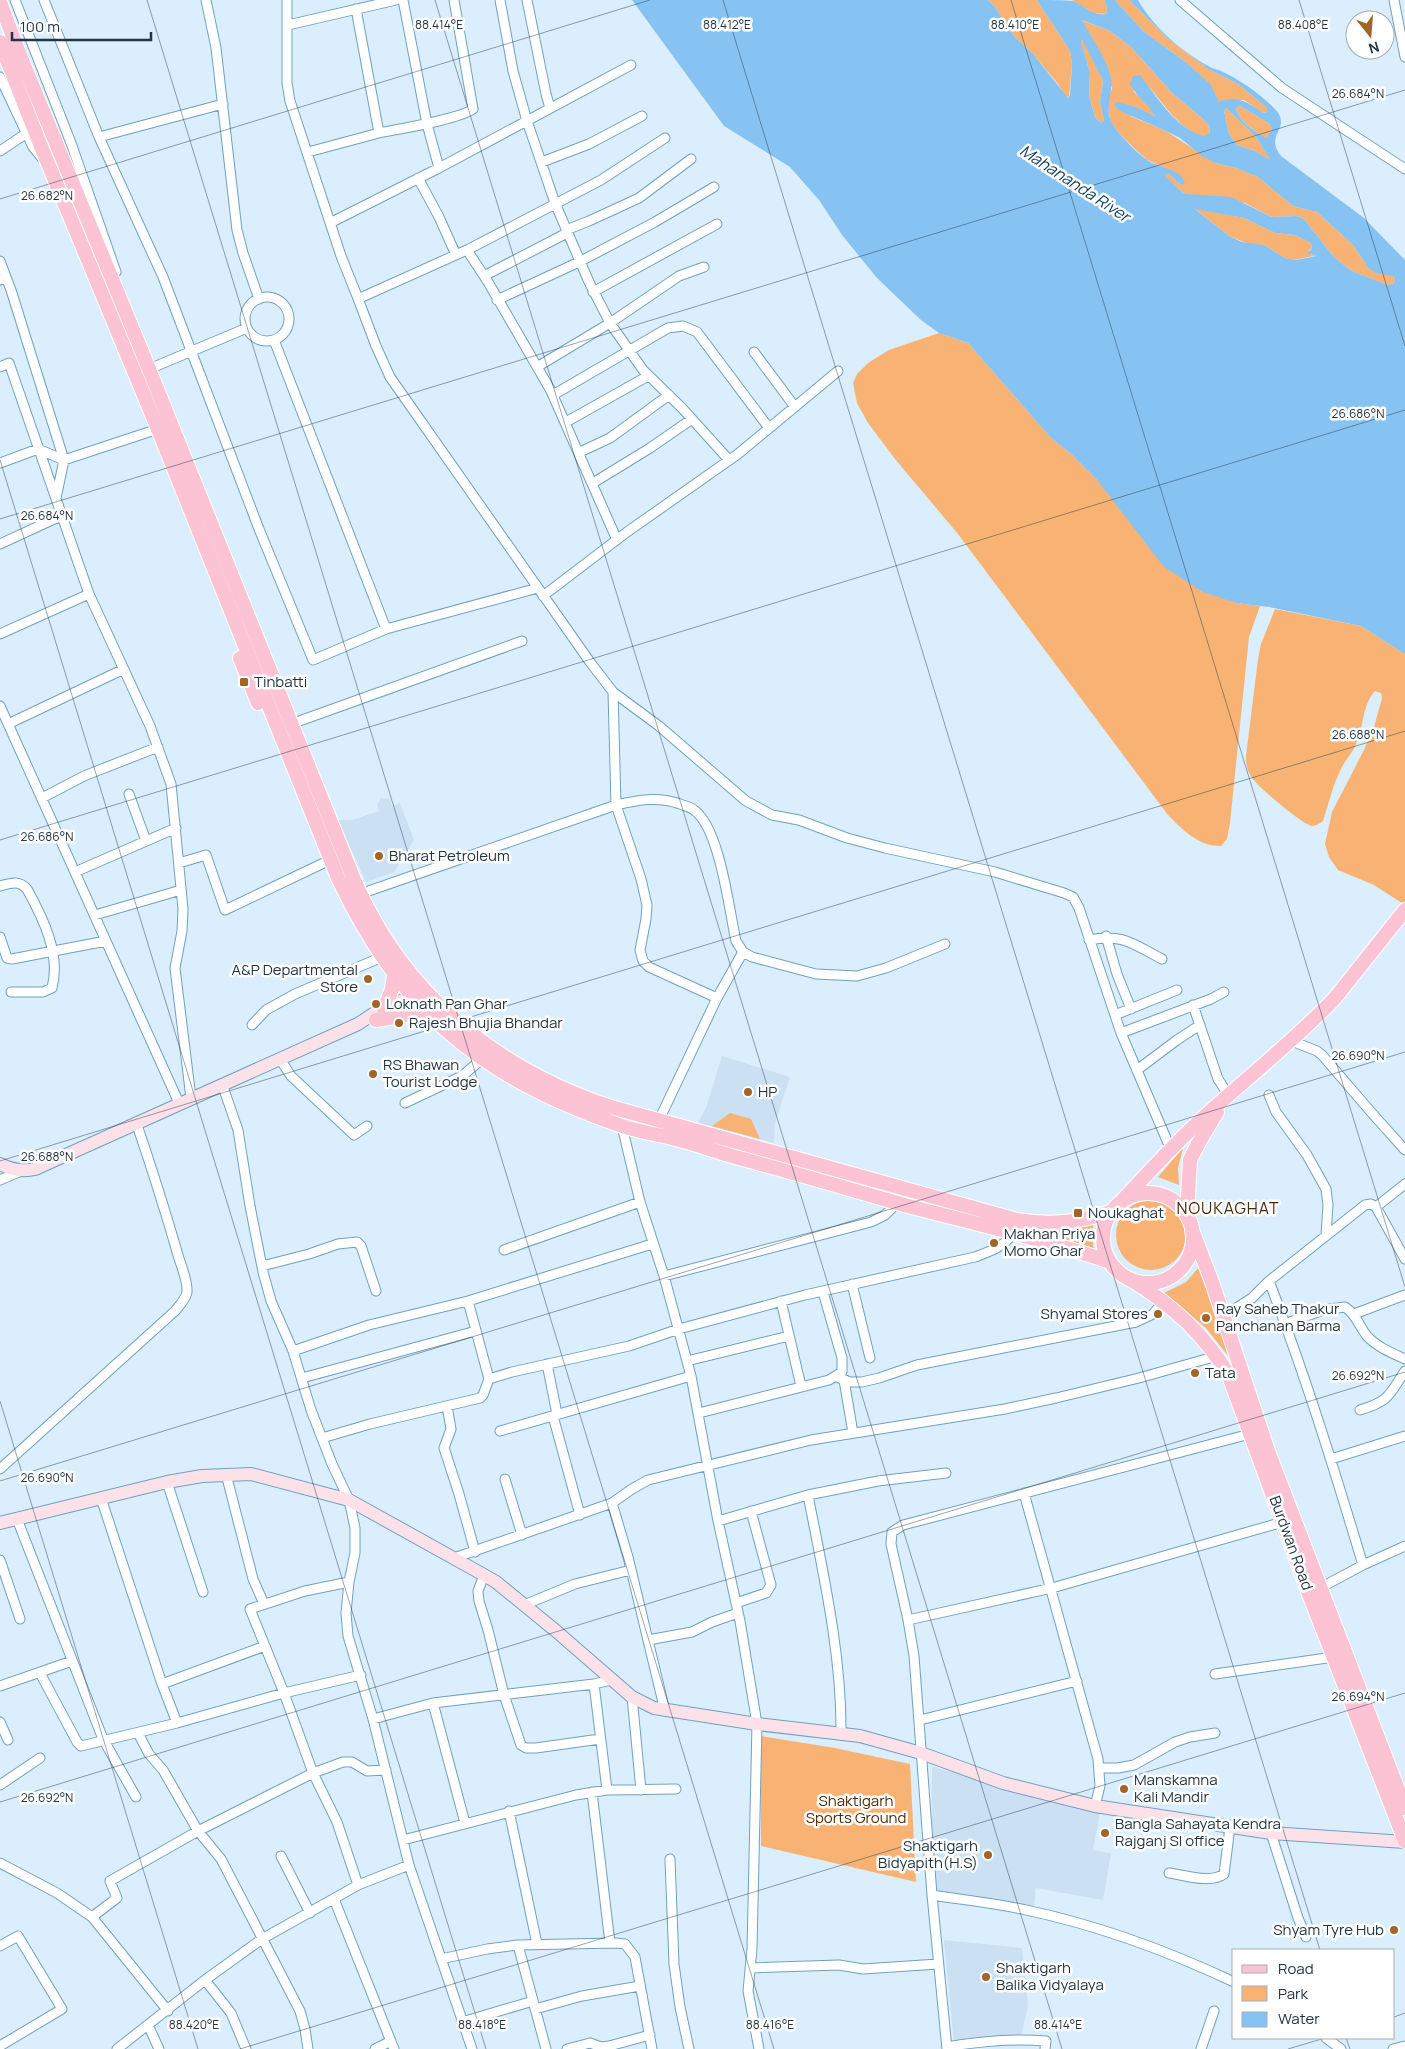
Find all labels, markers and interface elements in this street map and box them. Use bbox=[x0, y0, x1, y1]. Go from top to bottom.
scale bar bbox=[12, 10, 151, 42]
north arrow bbox=[1345, 10, 1395, 60]
text: 100 m bbox=[20, 16, 60, 37]
text: 88.414°E bbox=[415, 16, 463, 33]
text: 88.412°E bbox=[703, 16, 751, 33]
text: 88.410°E bbox=[991, 16, 1039, 33]
text: 88.408°E bbox=[1278, 16, 1328, 33]
text: N bbox=[1366, 37, 1382, 58]
text: 26.684°N bbox=[1332, 85, 1384, 102]
water label: Mahananda River bbox=[1016, 139, 1136, 228]
text: 26.682°N bbox=[21, 187, 73, 204]
text: 26.686°N bbox=[1332, 405, 1384, 422]
text: 26.684°N bbox=[21, 507, 73, 524]
place label: Tinbatti bbox=[254, 671, 307, 692]
marker: Tinbatti bbox=[238, 676, 250, 688]
text: 26.688°N bbox=[1332, 726, 1384, 743]
text: 26.686°N bbox=[21, 828, 73, 845]
place label: Bharat Petroleum bbox=[389, 845, 510, 866]
marker: Bharat Petroleum bbox=[373, 850, 385, 862]
place label: A&P Departmental Store bbox=[231, 959, 358, 997]
marker: A&P Departmental Store bbox=[362, 973, 374, 985]
place label: Loknath Pan Ghar bbox=[386, 993, 508, 1014]
marker: Loknath Pan Ghar bbox=[370, 998, 382, 1010]
place label: Rajesh Bhujia Bhandar bbox=[409, 1012, 563, 1033]
marker: Rajesh Bhujia Bhandar bbox=[393, 1017, 405, 1029]
text: 26.690°N bbox=[1331, 1047, 1385, 1064]
place label: RS Bhawan Tourist Lodge bbox=[383, 1054, 478, 1092]
marker: RS Bhawan Tourist Lodge bbox=[367, 1068, 379, 1080]
place label: HP bbox=[758, 1081, 777, 1102]
marker: HP bbox=[742, 1086, 754, 1098]
text: 26.688°N bbox=[21, 1148, 73, 1165]
district label: NOUKAGHAT bbox=[1176, 1197, 1280, 1219]
place label: Noukaghat bbox=[1088, 1202, 1164, 1223]
marker: Noukaghat bbox=[1072, 1207, 1084, 1219]
place label: Makhan Priya Momo Ghar bbox=[1004, 1223, 1095, 1261]
marker: Makhan Priya Momo Ghar bbox=[988, 1237, 1000, 1249]
place label: Ray Saheb Thakur Panchanan Barma bbox=[1216, 1298, 1341, 1336]
place label: Shyamal Stores bbox=[1041, 1303, 1148, 1324]
marker: Shyamal Stores bbox=[1152, 1308, 1164, 1320]
marker: Ray Saheb Thakur Panchanan Barma bbox=[1200, 1312, 1212, 1324]
place label: Tata bbox=[1205, 1362, 1236, 1383]
marker: Tata bbox=[1189, 1367, 1201, 1379]
text: 26.692°N bbox=[1332, 1367, 1384, 1384]
text: 26.690°N bbox=[20, 1469, 74, 1486]
street label: Burdwan Road bbox=[1265, 1493, 1318, 1593]
text: 26.694°N bbox=[1332, 1688, 1384, 1705]
place label: Manskamna Kali Mandir bbox=[1134, 1769, 1217, 1807]
marker: Manskamna Kali Mandir bbox=[1118, 1783, 1130, 1795]
text: 26.692°N bbox=[21, 1789, 73, 1806]
park label: Shaktigarh Sports Ground bbox=[806, 1790, 906, 1828]
place label: Bangla Sahayata Kendra Rajganj SI office bbox=[1115, 1813, 1281, 1851]
marker: Bangla Sahayata Kendra Rajganj SI office bbox=[1099, 1827, 1111, 1839]
place label: Shaktigarh Bidyapith(H.S) bbox=[878, 1835, 978, 1873]
marker: Shaktigarh Bidyapith(H.S) bbox=[982, 1849, 994, 1861]
place label: Shyam Tyre Hub bbox=[1273, 1919, 1384, 1940]
marker: Shyam Tyre Hub bbox=[1388, 1924, 1400, 1936]
legend bbox=[1232, 1949, 1395, 2039]
place label: Shaktigarh Balika Vidyalaya bbox=[996, 1957, 1104, 1995]
text: Road bbox=[1278, 1958, 1314, 1979]
marker: Shaktigarh Balika Vidyalaya bbox=[980, 1971, 992, 1983]
text: Park bbox=[1278, 1983, 1308, 2004]
text: Water bbox=[1278, 2008, 1320, 2029]
text: 88.420°E bbox=[169, 2016, 219, 2033]
text: 88.418°E bbox=[458, 2016, 506, 2033]
text: 88.416°E bbox=[746, 2016, 794, 2033]
text: 88.414°E bbox=[1034, 2016, 1082, 2033]

